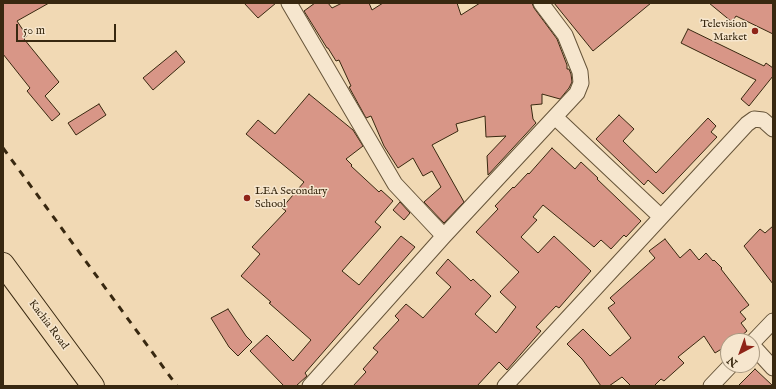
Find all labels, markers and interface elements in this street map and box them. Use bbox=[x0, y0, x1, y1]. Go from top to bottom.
scale bar bbox=[18, 16, 118, 42]
place label: Television Market bbox=[701, 18, 747, 44]
text: 50 m bbox=[23, 23, 45, 38]
marker: Television Market bbox=[750, 26, 760, 36]
place label: LEA Secondary School bbox=[255, 185, 328, 211]
marker: LEA Secondary School bbox=[242, 193, 252, 203]
street label: Kachia Road bbox=[25, 298, 71, 352]
north arrow bbox=[720, 333, 760, 373]
text: N bbox=[725, 353, 741, 370]

